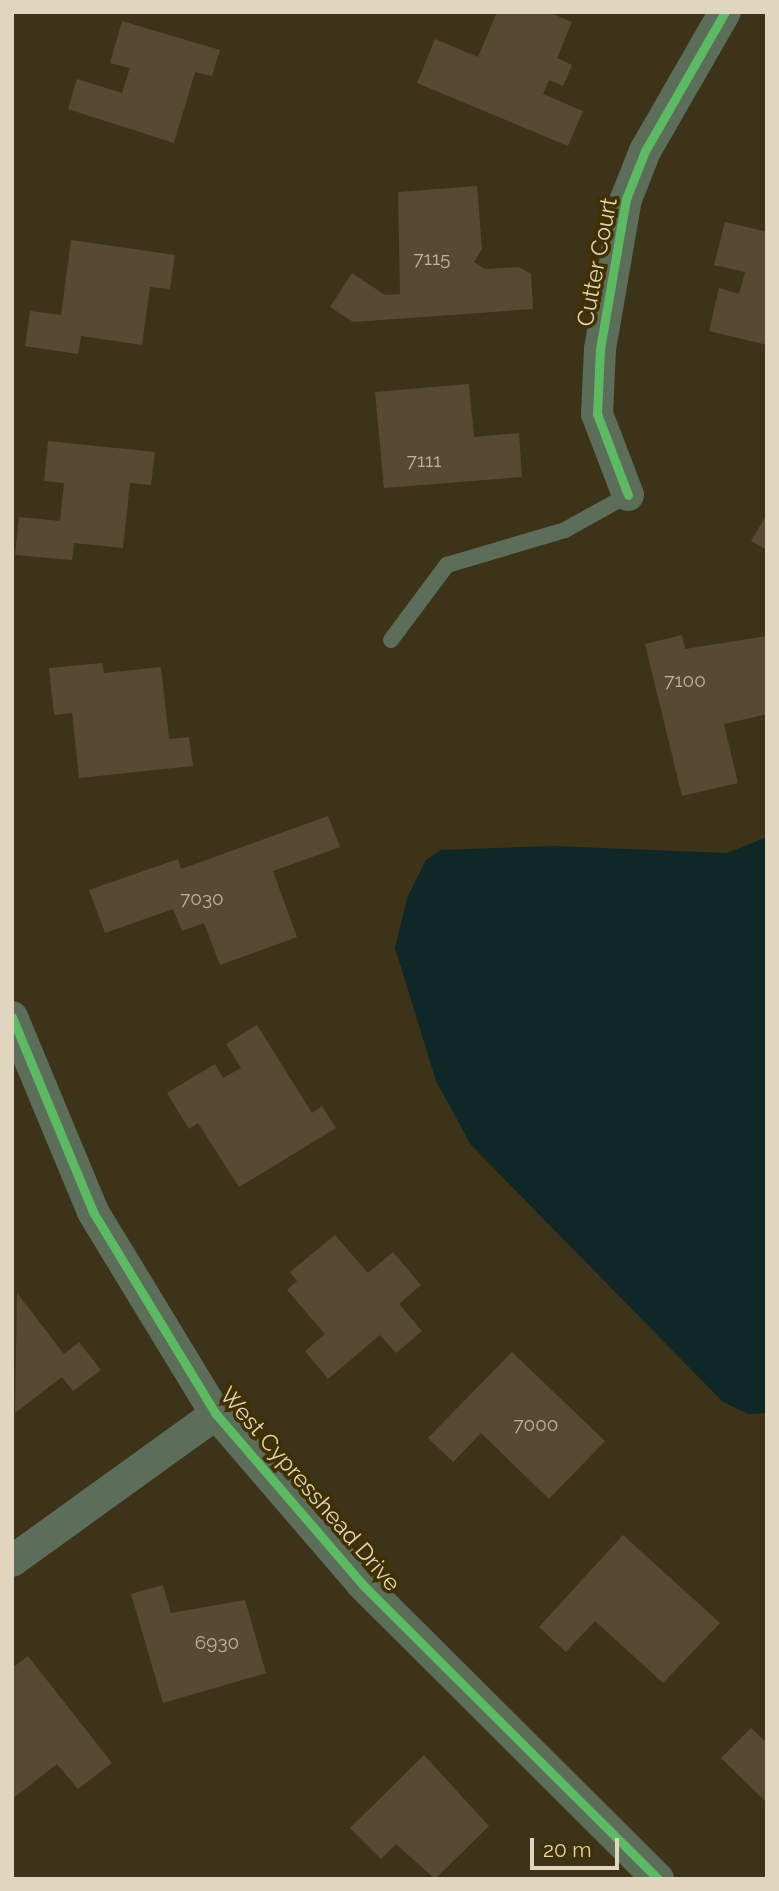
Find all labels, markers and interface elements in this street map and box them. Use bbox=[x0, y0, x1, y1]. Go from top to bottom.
street label: Cutter Court bbox=[571, 195, 623, 329]
house number: 7115 bbox=[414, 248, 450, 270]
house number: 7111 bbox=[407, 450, 441, 472]
house number: 7100 bbox=[664, 670, 706, 692]
house number: 7030 bbox=[180, 888, 224, 910]
street label: West Cypresshead Drive bbox=[214, 1381, 406, 1597]
house number: 7000 bbox=[514, 1414, 558, 1436]
house number: 6930 bbox=[195, 1632, 239, 1654]
scale bar bbox=[534, 1825, 623, 1869]
text: 20 m bbox=[543, 1837, 591, 1862]

